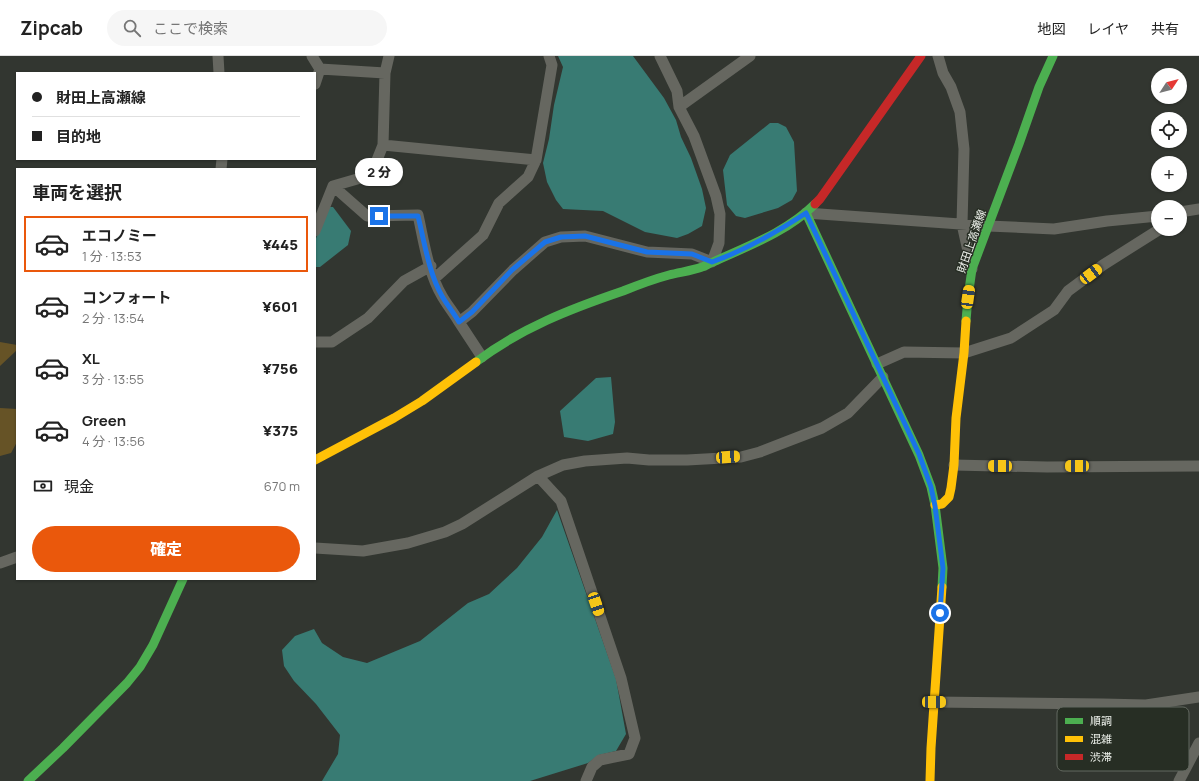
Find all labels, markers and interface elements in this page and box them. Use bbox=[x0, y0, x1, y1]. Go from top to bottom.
search box bbox=[107, 10, 387, 46]
text: Zipcab bbox=[20, 15, 83, 41]
icon: search bbox=[121, 17, 143, 39]
text: ここで検索 bbox=[153, 18, 228, 39]
text: 地図 bbox=[1037, 19, 1065, 38]
text: レイヤ bbox=[1087, 19, 1129, 38]
text: 共有 bbox=[1151, 19, 1179, 38]
north arrow bbox=[1151, 68, 1187, 104]
map controls bbox=[1151, 68, 1187, 236]
text: 財田上高瀬線 bbox=[56, 87, 146, 108]
button: locate bbox=[1151, 112, 1187, 148]
text: 目的地 bbox=[56, 126, 101, 147]
button: + bbox=[1151, 156, 1187, 192]
callout: 2 分 bbox=[355, 158, 403, 186]
text: 2 分 bbox=[367, 163, 391, 181]
text: 車両を選択 bbox=[32, 180, 122, 204]
button: − bbox=[1151, 200, 1187, 236]
route end bbox=[370, 207, 388, 225]
street label: 財田上高瀬線 bbox=[953, 207, 989, 275]
text: エコノミー bbox=[82, 225, 157, 246]
icon: car bbox=[34, 226, 70, 262]
text: ¥445 bbox=[263, 234, 298, 255]
text: 1 分 · 13:53 bbox=[82, 247, 142, 265]
car bbox=[1078, 262, 1104, 286]
car bbox=[960, 284, 976, 310]
text: コンフォート bbox=[82, 287, 172, 308]
icon: car bbox=[34, 288, 70, 324]
text: ¥601 bbox=[262, 296, 298, 317]
text: 2 分 · 13:54 bbox=[82, 309, 144, 327]
text: XL bbox=[82, 348, 100, 369]
icon: car bbox=[34, 350, 70, 386]
text: ¥756 bbox=[262, 358, 298, 379]
text: 3 分 · 13:55 bbox=[82, 370, 144, 388]
text: Green bbox=[82, 410, 126, 431]
icon: car bbox=[34, 412, 70, 448]
text: ¥375 bbox=[263, 420, 298, 441]
text: 4 分 · 13:56 bbox=[82, 432, 145, 450]
car bbox=[716, 450, 740, 464]
car bbox=[988, 460, 1012, 472]
car bbox=[1065, 460, 1089, 472]
icon: cash bbox=[32, 475, 54, 497]
text: 現金 bbox=[64, 476, 94, 497]
text: 670 m bbox=[264, 477, 300, 495]
button: 確定 bbox=[32, 526, 300, 572]
car bbox=[586, 591, 606, 617]
route start bbox=[931, 604, 949, 622]
car bbox=[922, 696, 946, 708]
legend bbox=[1057, 707, 1189, 771]
text: 順調 bbox=[1090, 713, 1112, 728]
text: 混雑 bbox=[1090, 731, 1112, 746]
text: 渋滞 bbox=[1090, 749, 1112, 764]

